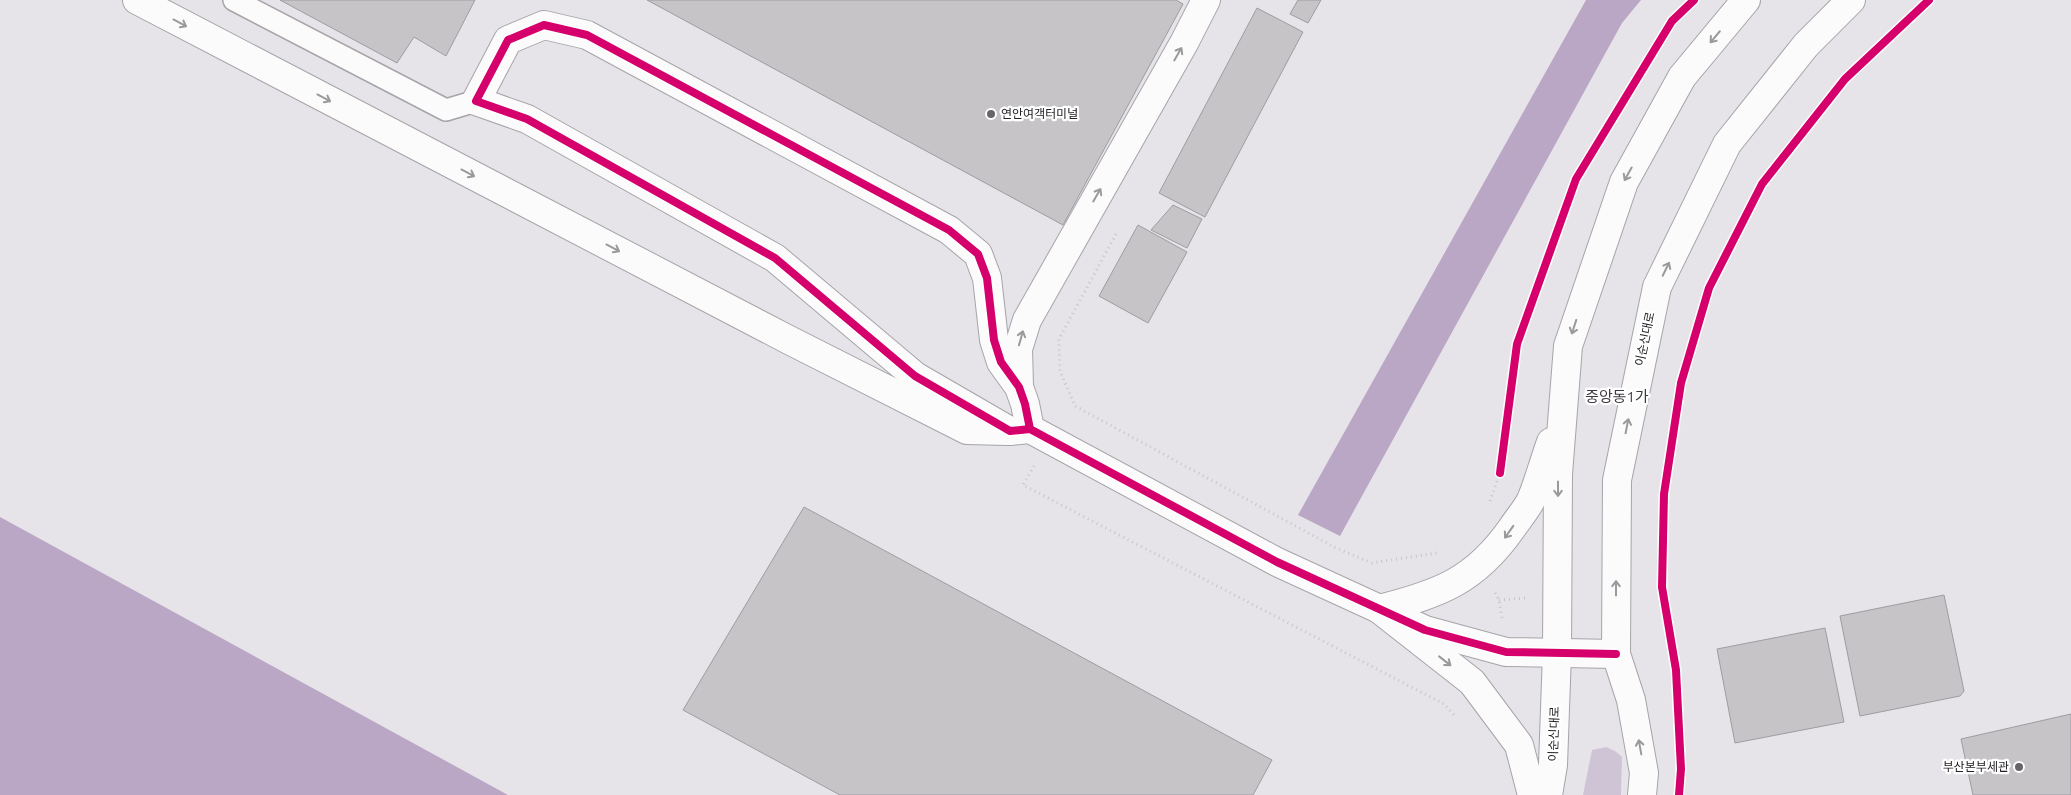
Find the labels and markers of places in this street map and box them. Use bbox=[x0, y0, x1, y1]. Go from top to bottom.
place label: 연안여객터미널 bbox=[1001, 107, 1078, 120]
marker: 연안여객터미널 bbox=[985, 108, 997, 120]
place label: 부산본부세관 bbox=[1943, 760, 2009, 773]
marker: 부산본부세관 bbox=[2013, 761, 2025, 773]

